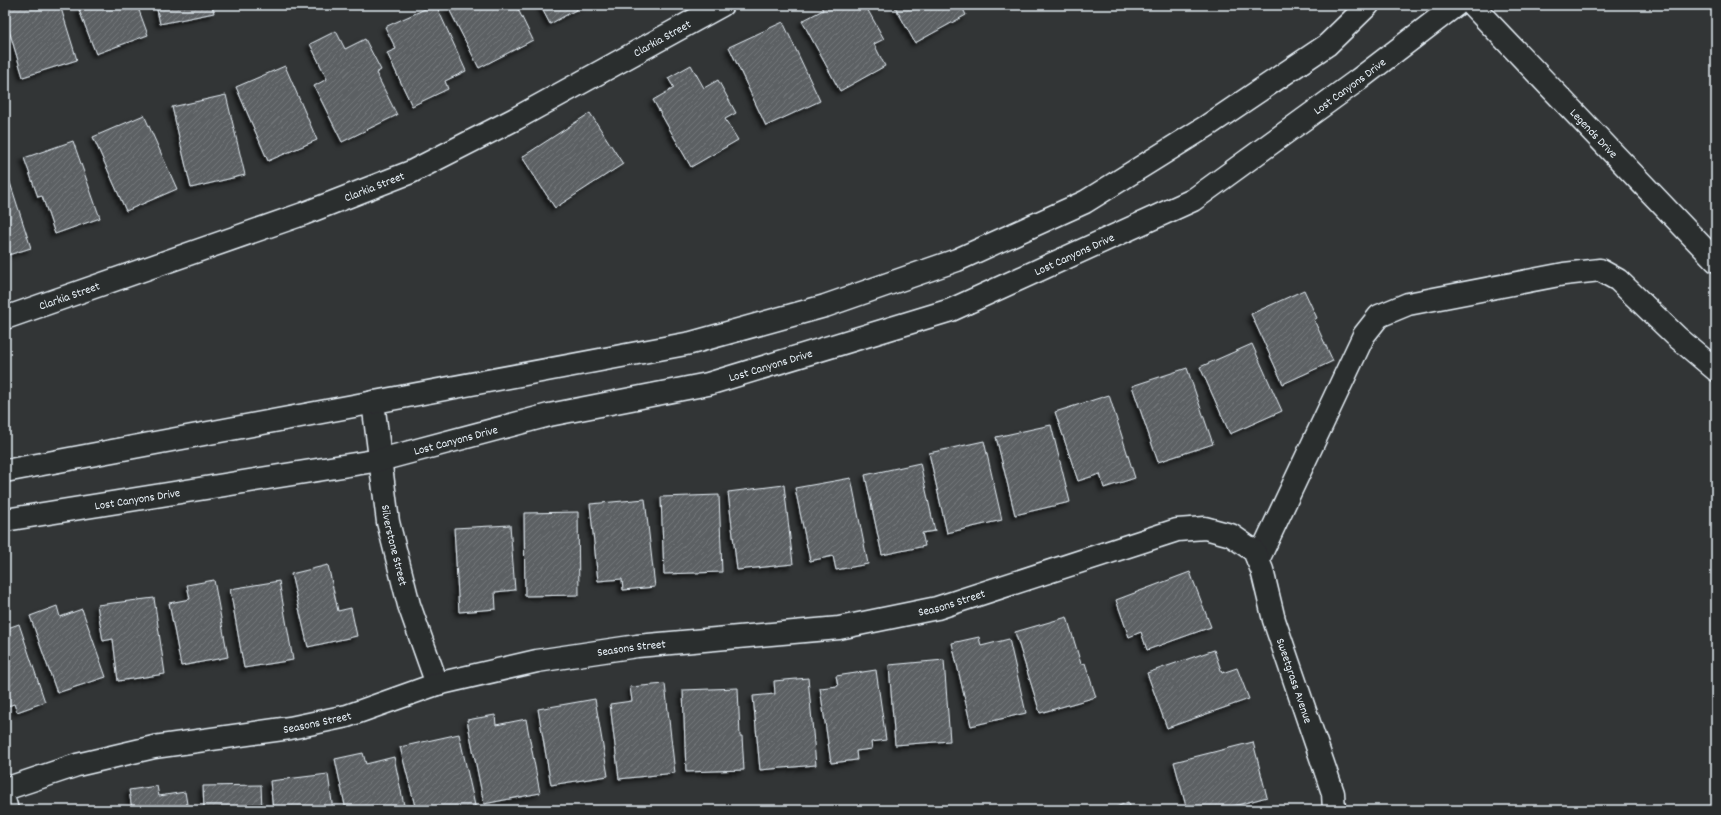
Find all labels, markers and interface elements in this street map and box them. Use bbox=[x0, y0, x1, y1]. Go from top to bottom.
street label: Clarkia Street bbox=[631, 16, 695, 62]
street label: Lost Canyons Drive bbox=[1310, 55, 1390, 120]
street label: Legends Drive bbox=[1565, 106, 1621, 163]
street label: Clarkia Street bbox=[342, 168, 408, 207]
street label: Lost Canyons Drive bbox=[1032, 230, 1118, 281]
street label: Clarkia Street bbox=[37, 278, 103, 316]
street label: Lost Canyons Drive bbox=[727, 346, 815, 387]
street label: Lost Canyons Drive bbox=[412, 422, 500, 461]
street label: Lost Canyons Drive bbox=[94, 485, 182, 516]
street label: Silverstone Street bbox=[376, 504, 411, 588]
street label: Seasons Street bbox=[917, 586, 988, 622]
street label: Seasons Street bbox=[596, 636, 667, 662]
street label: Sweetgrass Avenue bbox=[1271, 636, 1316, 726]
street label: Seasons Street bbox=[282, 708, 355, 739]

